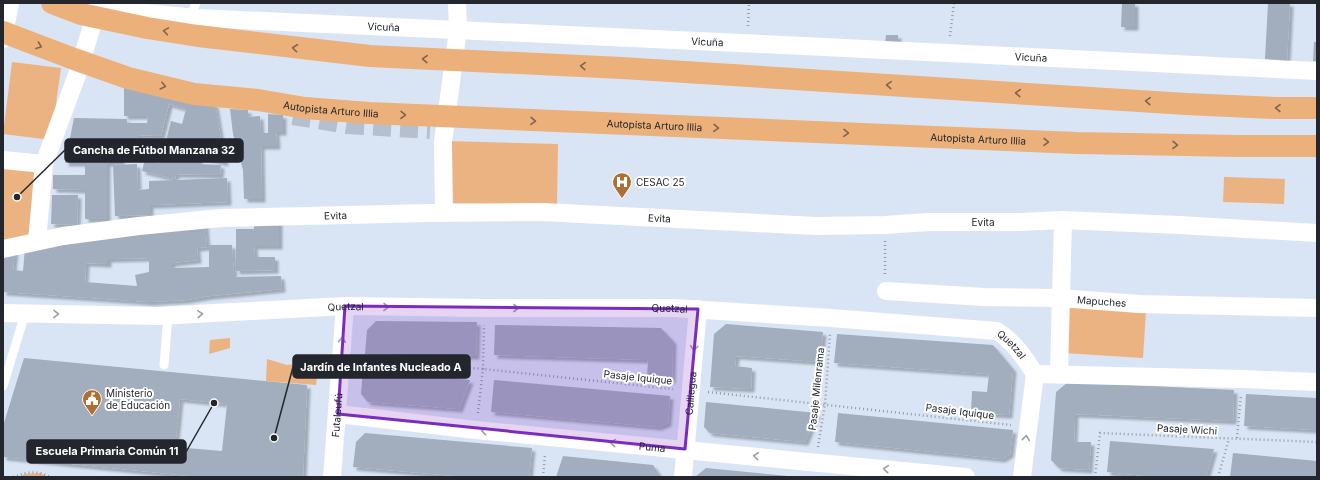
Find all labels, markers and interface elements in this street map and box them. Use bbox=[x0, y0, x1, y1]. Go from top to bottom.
street label: Vicuña bbox=[367, 20, 400, 33]
one-way arrow bbox=[163, 27, 170, 36]
street label: Vicuña bbox=[691, 35, 724, 48]
one-way arrow bbox=[36, 42, 43, 50]
one-way arrow bbox=[292, 44, 298, 53]
street label: Vicuña bbox=[1014, 50, 1047, 64]
one-way arrow bbox=[422, 54, 428, 63]
one-way arrow bbox=[580, 62, 586, 71]
one-way arrow bbox=[886, 80, 892, 89]
one-way arrow bbox=[160, 82, 166, 90]
one-way arrow bbox=[1015, 89, 1021, 97]
one-way arrow bbox=[1145, 97, 1151, 106]
street label: Autopista Arturo Illia bbox=[282, 98, 379, 119]
one-way arrow bbox=[1275, 104, 1281, 112]
one-way arrow bbox=[400, 111, 406, 119]
one-way arrow bbox=[530, 116, 536, 125]
street label: Autopista Arturo Illia bbox=[606, 117, 703, 133]
one-way arrow bbox=[713, 124, 719, 132]
one-way arrow bbox=[843, 129, 849, 138]
street label: Autopista Arturo Illia bbox=[930, 131, 1026, 147]
one-way arrow bbox=[1043, 138, 1049, 146]
callout: Cancha de Fútbol Manzana 32 bbox=[65, 139, 243, 162]
one-way arrow bbox=[1172, 141, 1178, 149]
text: Cancha de Fútbol Manzana 32 bbox=[73, 143, 235, 157]
hospital icon: CESAC 25 bbox=[611, 171, 633, 199]
place label: CESAC 25 bbox=[636, 176, 685, 188]
street label: Evita bbox=[324, 209, 347, 222]
street label: Evita bbox=[648, 211, 671, 225]
street label: Evita bbox=[972, 216, 995, 228]
street label: Mapuches bbox=[1077, 293, 1127, 309]
street label: Quetzal bbox=[327, 300, 364, 313]
street label: Quetzal bbox=[652, 302, 688, 315]
one-way arrow bbox=[383, 303, 389, 311]
one-way arrow bbox=[513, 304, 519, 312]
one-way arrow bbox=[197, 309, 203, 318]
one-way arrow bbox=[53, 310, 59, 318]
street label: Quetzal bbox=[995, 327, 1029, 361]
one-way arrow bbox=[338, 337, 347, 343]
one-way arrow bbox=[690, 345, 699, 351]
street label: Pasaje Milenrama bbox=[806, 347, 826, 431]
callout: Jardín de Infantes Nucleado A bbox=[293, 355, 470, 378]
text: Jardín de Infantes Nucleado A bbox=[300, 360, 462, 374]
street label: Pasaje Iquique bbox=[603, 367, 673, 387]
street label: Calilegua bbox=[683, 371, 698, 416]
place label: Ministerio de Educación bbox=[106, 387, 170, 411]
public building icon: Ministerio de Educación bbox=[81, 388, 103, 416]
street label: Futaleufú bbox=[329, 393, 344, 438]
street label: Pasaje Iquique bbox=[925, 401, 995, 421]
street label: Pasaje Wichi bbox=[1157, 421, 1217, 437]
one-way arrow bbox=[481, 427, 487, 436]
one-way arrow bbox=[1022, 435, 1031, 441]
one-way arrow bbox=[610, 439, 616, 448]
callout: Escuela Primaria Común 11 bbox=[27, 440, 186, 463]
street label: Puma bbox=[638, 440, 666, 454]
text: Escuela Primaria Común 11 bbox=[35, 444, 179, 458]
one-way arrow bbox=[753, 452, 759, 461]
one-way arrow bbox=[883, 465, 889, 474]

